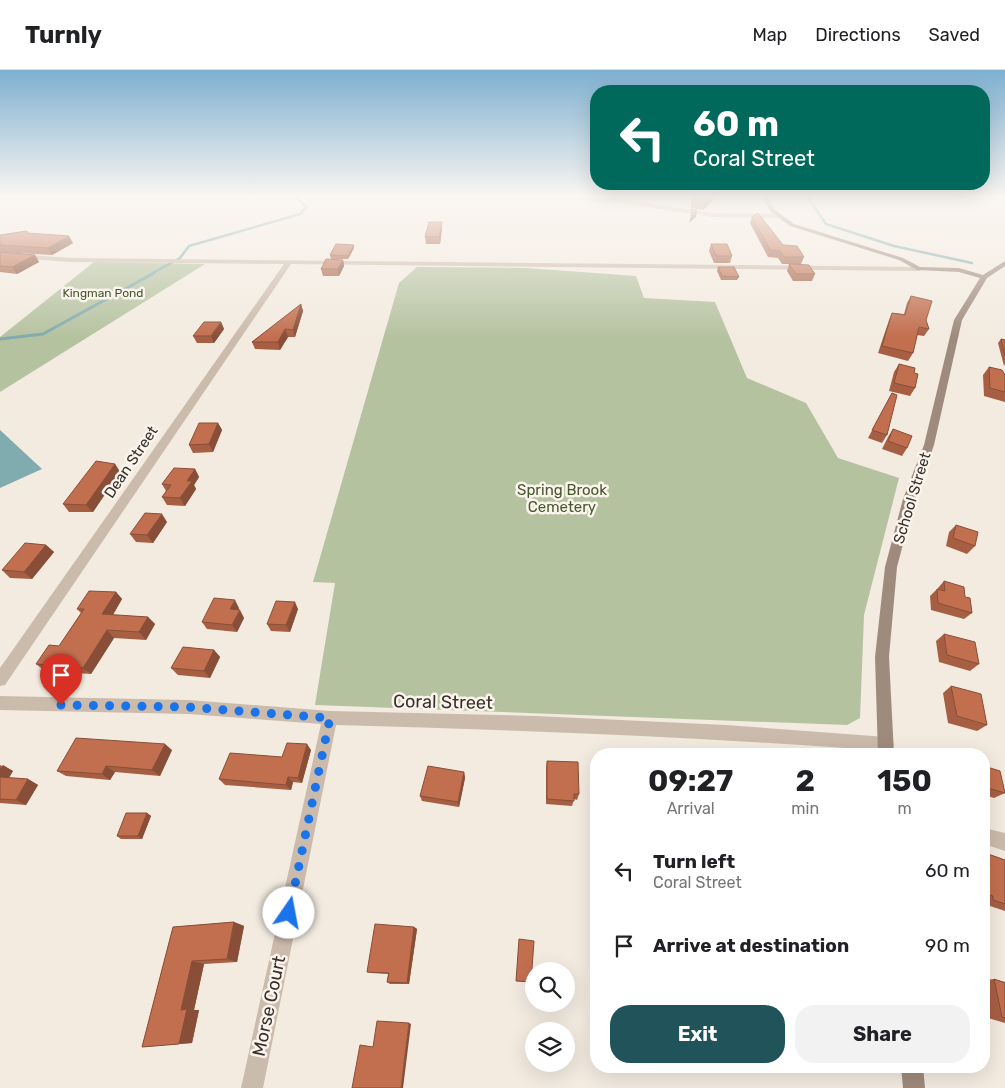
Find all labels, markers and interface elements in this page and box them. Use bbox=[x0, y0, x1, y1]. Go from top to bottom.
text: Turnly bbox=[25, 21, 102, 49]
text: Map bbox=[752, 24, 787, 46]
text: Directions bbox=[815, 24, 901, 46]
text: Saved bbox=[929, 24, 980, 46]
text: 60 m bbox=[693, 103, 779, 145]
icon: left bbox=[610, 105, 675, 170]
text: Coral Street bbox=[693, 145, 815, 172]
park label: Kingman Pond bbox=[63, 286, 143, 300]
street label: Dean Street bbox=[100, 422, 162, 502]
street label: School Street bbox=[890, 450, 934, 546]
park label: Spring Brook Cemetery bbox=[517, 481, 607, 516]
pin bbox=[40, 654, 82, 705]
icon: arrive bbox=[47, 661, 75, 689]
street label: Coral Street bbox=[393, 690, 493, 714]
text: 09:27 bbox=[648, 763, 733, 799]
text: 2 bbox=[795, 763, 815, 799]
text: 150 bbox=[877, 763, 932, 799]
text: Arrival bbox=[667, 799, 715, 818]
text: min bbox=[791, 799, 819, 818]
text: m bbox=[897, 799, 912, 818]
text: Turn left bbox=[653, 850, 735, 873]
icon: left bbox=[610, 857, 638, 885]
text: 60 m bbox=[925, 859, 970, 882]
text: Coral Street bbox=[653, 873, 742, 892]
position arrow bbox=[262, 886, 314, 938]
icon: arrive bbox=[610, 932, 638, 960]
text: Arrive at destination bbox=[653, 934, 849, 957]
text: 90 m bbox=[925, 934, 970, 957]
street label: Morse Court bbox=[248, 954, 290, 1058]
map controls bbox=[525, 962, 575, 1072]
button: search bbox=[525, 962, 575, 1012]
button: Exit bbox=[610, 1005, 785, 1063]
button: Share bbox=[795, 1005, 970, 1063]
button: layers bbox=[525, 1022, 575, 1072]

